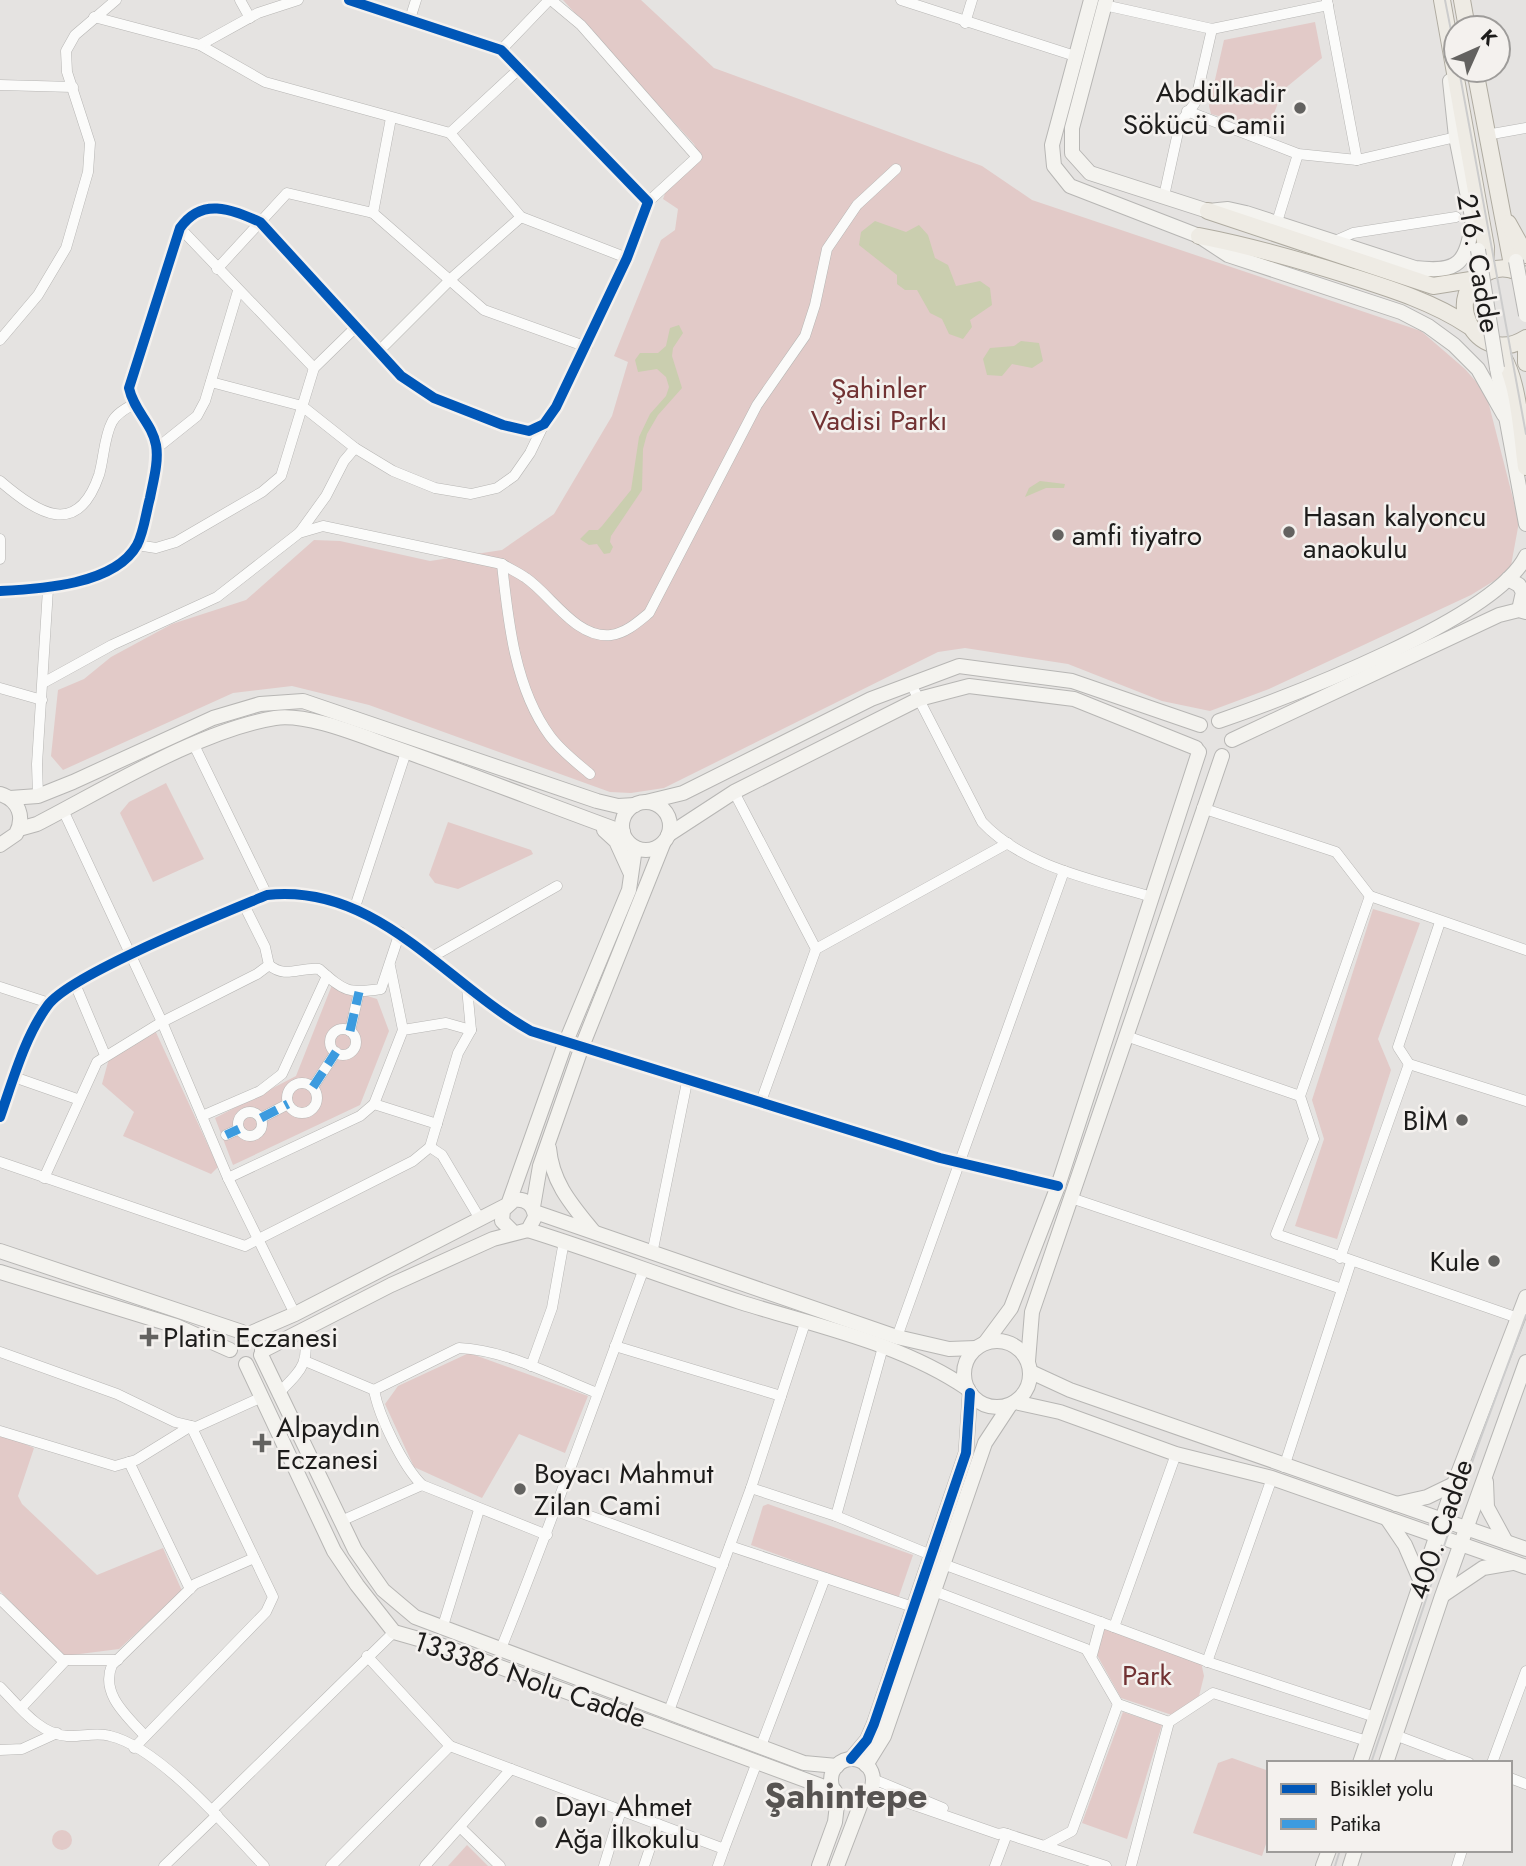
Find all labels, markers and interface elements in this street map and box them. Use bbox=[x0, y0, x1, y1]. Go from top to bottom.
north arrow bbox=[1442, 14, 1512, 84]
text: K bbox=[1474, 23, 1503, 52]
place label: Abdülkadir Sökücü Camii bbox=[1123, 72, 1286, 145]
marker: Abdülkadir Sökücü Camii bbox=[1292, 100, 1308, 116]
street label: 216. Cadde bbox=[1446, 190, 1511, 336]
park label: Şahinler Vadisi Parkı bbox=[811, 368, 947, 441]
place label: Hasan kalyoncu anaokulu bbox=[1303, 496, 1487, 569]
place label: amfi tiyatro bbox=[1072, 515, 1202, 556]
marker: Hasan kalyoncu anaokulu bbox=[1281, 524, 1297, 540]
marker: amfi tiyatro bbox=[1050, 527, 1066, 543]
place label: BİM bbox=[1403, 1100, 1448, 1141]
marker: BİM bbox=[1454, 1112, 1470, 1128]
place label: Kule bbox=[1429, 1241, 1480, 1282]
marker: Kule bbox=[1486, 1253, 1502, 1269]
place label: Platin Eczanesi bbox=[163, 1317, 338, 1358]
marker: Platin Eczanesi bbox=[141, 1329, 157, 1345]
place label: Alpaydın Eczanesi bbox=[276, 1407, 380, 1480]
marker: Alpaydın Eczanesi bbox=[254, 1435, 270, 1451]
place label: Boyacı Mahmut Zilan Cami bbox=[534, 1453, 714, 1526]
street label: 400. Cadde bbox=[1397, 1454, 1484, 1605]
marker: Boyacı Mahmut Zilan Cami bbox=[512, 1481, 528, 1497]
street label: 133386 Nolu Cadde bbox=[408, 1620, 652, 1739]
park label: Park bbox=[1122, 1655, 1173, 1696]
legend bbox=[1267, 1761, 1512, 1852]
district label: Şahintepe bbox=[764, 1771, 928, 1821]
text: Bisiklet yolu bbox=[1330, 1774, 1434, 1804]
place label: Dayı Ahmet Ağa İlkokulu bbox=[555, 1786, 700, 1859]
text: Patika bbox=[1330, 1809, 1381, 1839]
marker: Dayı Ahmet Ağa İlkokulu bbox=[533, 1814, 549, 1830]

